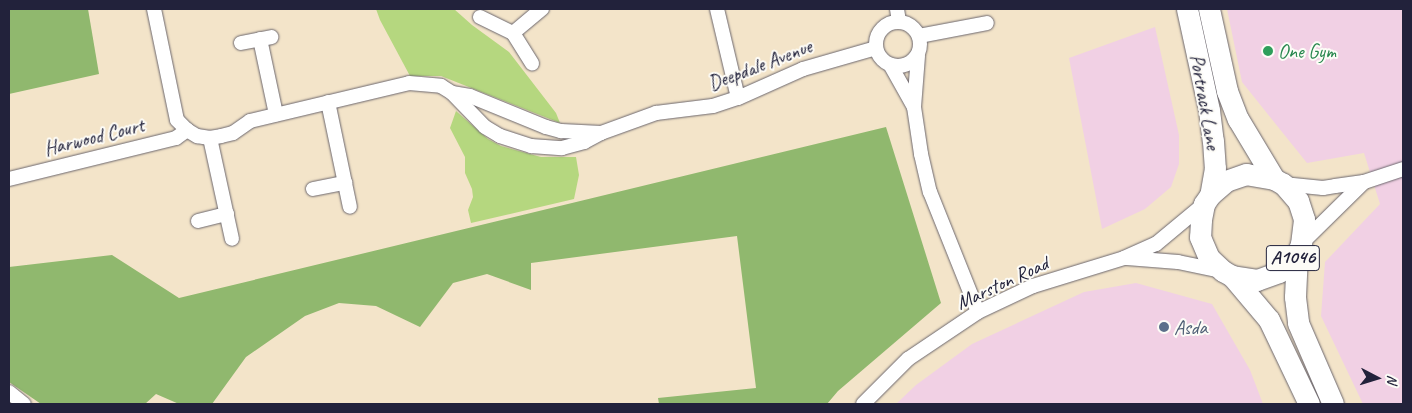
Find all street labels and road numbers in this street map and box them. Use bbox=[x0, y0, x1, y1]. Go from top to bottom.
street label: Deepdale Avenue bbox=[705, 34, 815, 96]
street label: Portrack Lane bbox=[1185, 52, 1225, 152]
street label: Harwood Court bbox=[42, 113, 146, 161]
road number: A1046 bbox=[1266, 242, 1320, 274]
street label: Marston Road bbox=[952, 251, 1052, 315]

